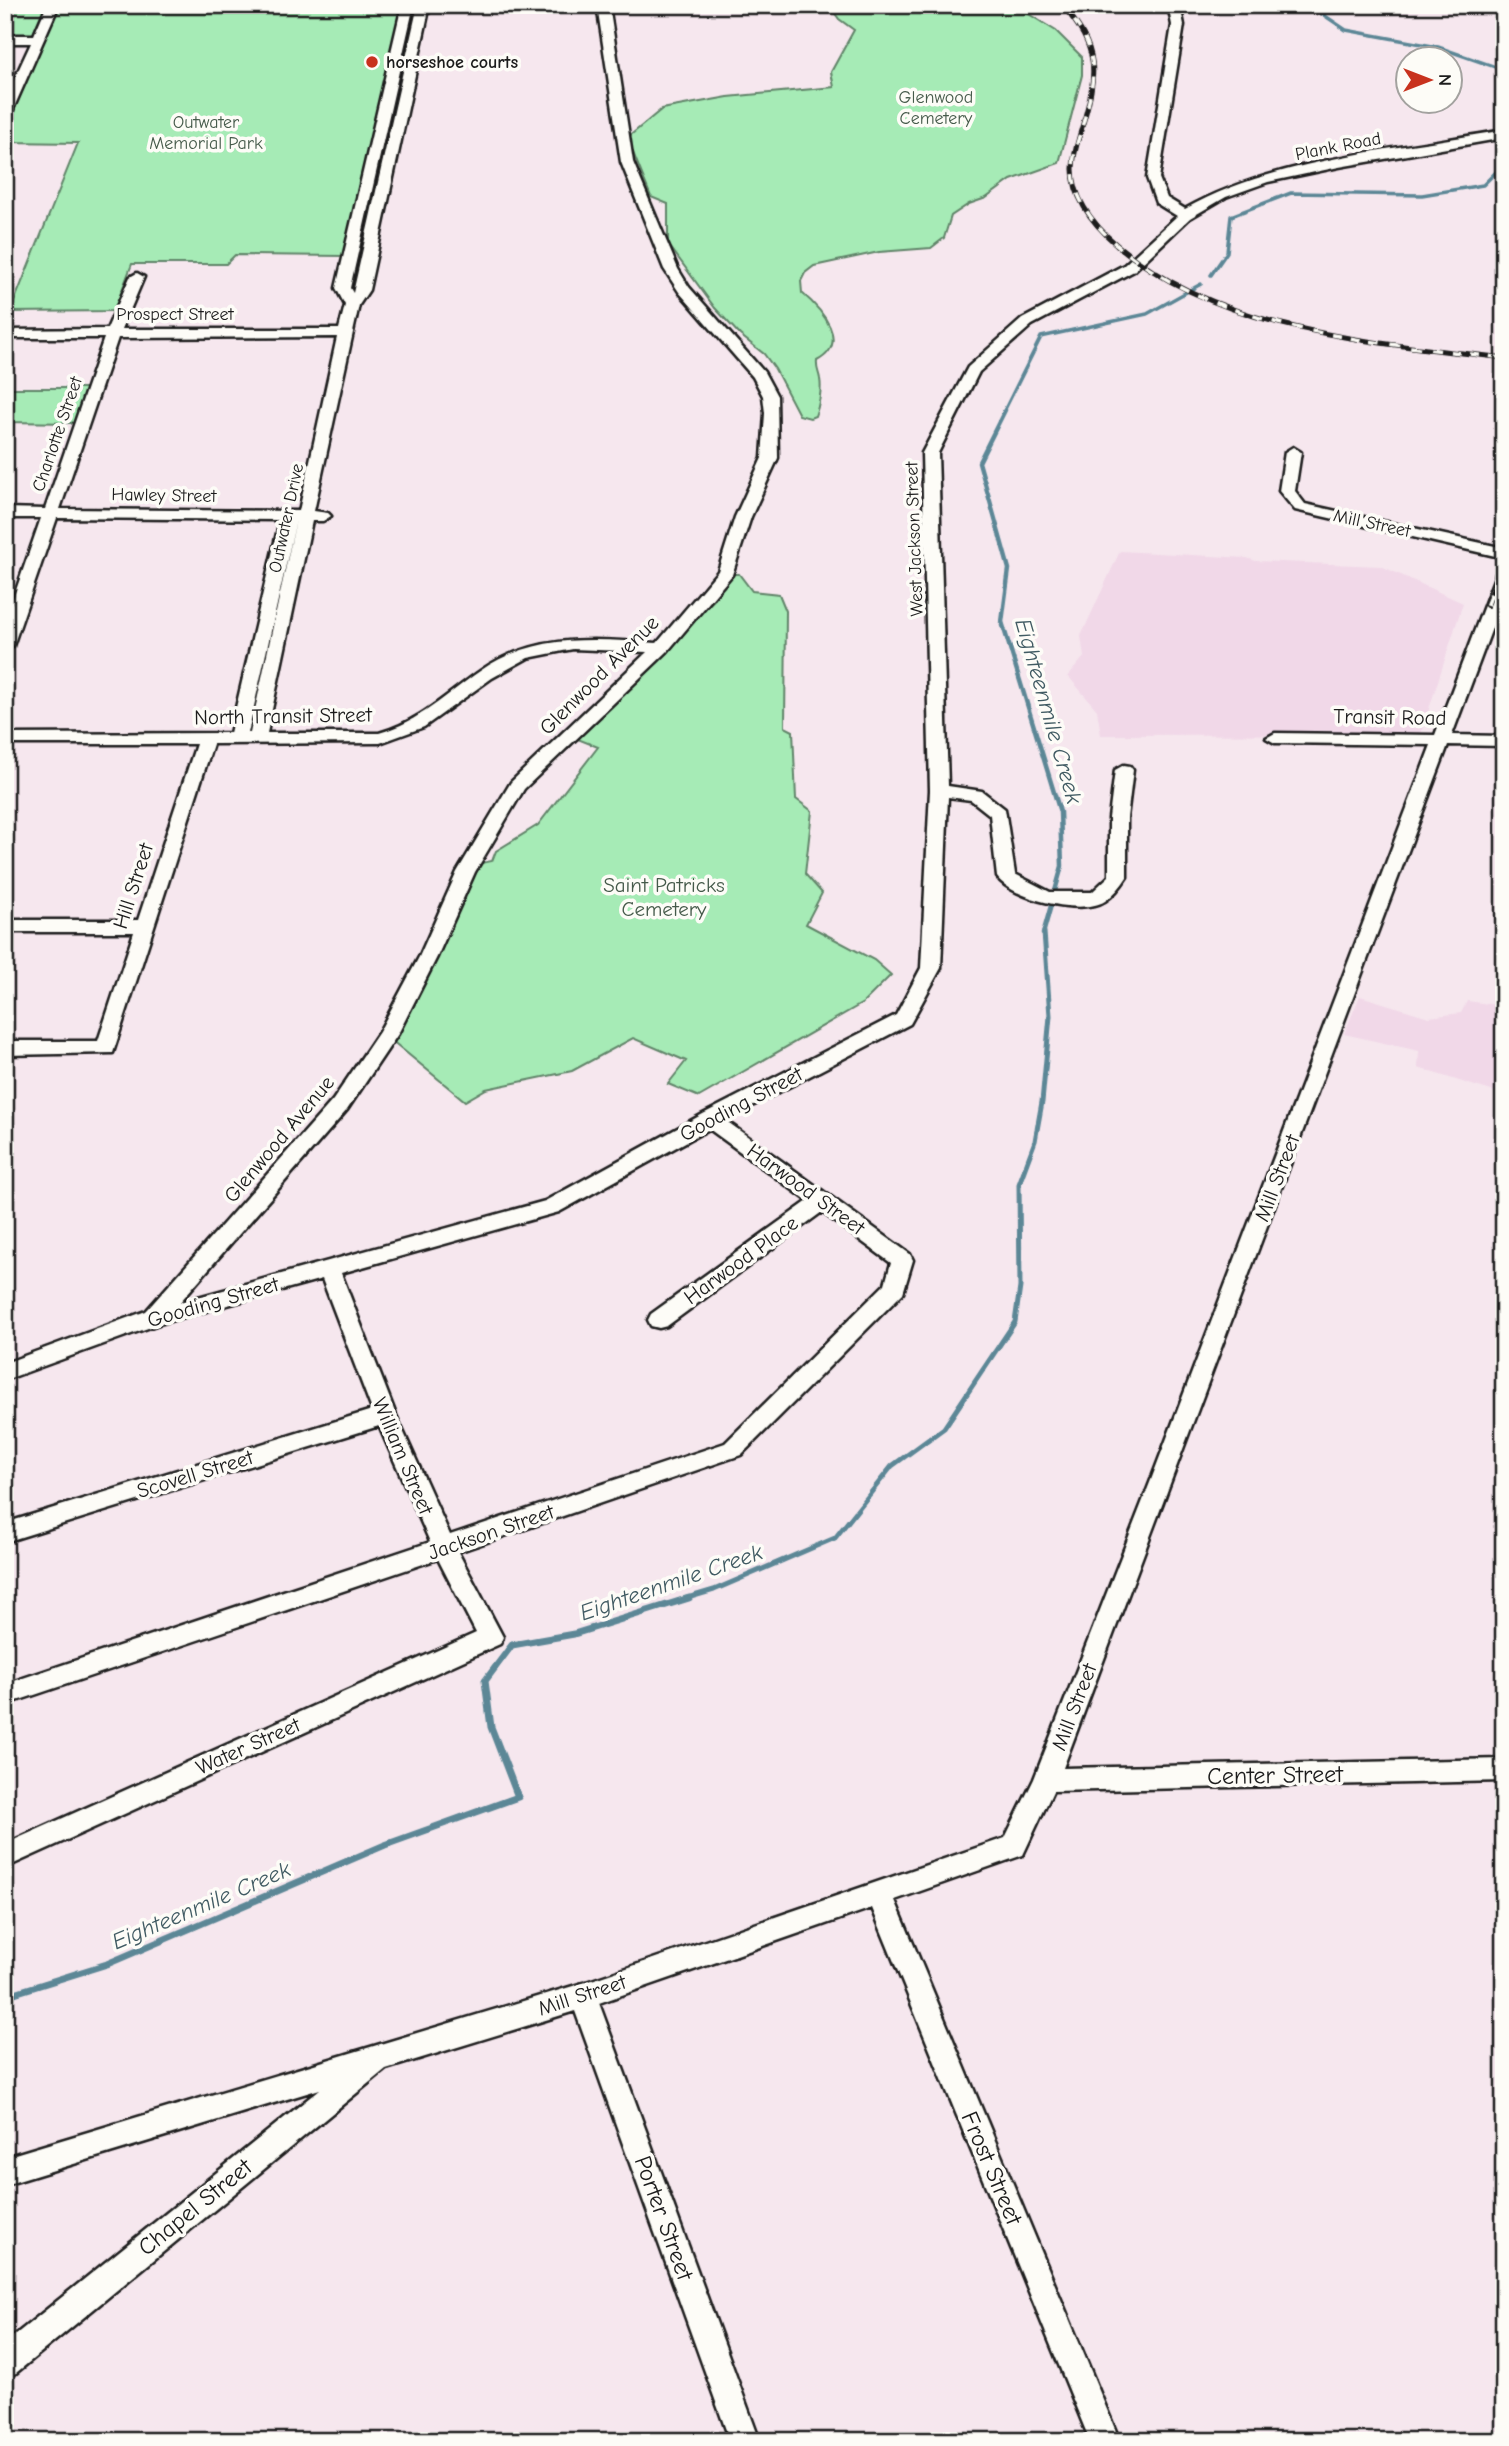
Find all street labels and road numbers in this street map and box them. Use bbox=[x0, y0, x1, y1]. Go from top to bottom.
street label: Plank Road bbox=[1293, 128, 1383, 165]
street label: Prospect Street bbox=[116, 304, 234, 325]
street label: Charlotte Street bbox=[28, 373, 87, 494]
street label: West Jackson Street bbox=[901, 460, 928, 617]
street label: Outwater Drive bbox=[265, 462, 308, 575]
street label: Hawley Street bbox=[111, 484, 218, 507]
street label: Mill Street bbox=[1331, 505, 1413, 542]
street label: Glenwood Avenue bbox=[535, 611, 663, 739]
street label: North Transit Street bbox=[194, 702, 373, 730]
street label: Transit Road bbox=[1333, 704, 1447, 730]
street label: Hill Street bbox=[108, 839, 158, 932]
street label: Gooding Street bbox=[676, 1061, 807, 1146]
street label: Glenwood Avenue bbox=[219, 1071, 339, 1207]
street label: Mill Street bbox=[1249, 1130, 1305, 1225]
street label: Harwood Street bbox=[743, 1138, 870, 1240]
street label: Harwood Place bbox=[679, 1211, 803, 1309]
street label: Gooding Street bbox=[145, 1272, 282, 1332]
street label: William Street bbox=[368, 1394, 439, 1519]
street label: Scovell Street bbox=[134, 1445, 257, 1503]
street label: Jackson Street bbox=[425, 1499, 558, 1565]
street label: Mill Street bbox=[1046, 1659, 1102, 1754]
street label: Water Street bbox=[192, 1712, 305, 1780]
street label: Center Street bbox=[1207, 1760, 1344, 1790]
street label: Mill Street bbox=[535, 1969, 630, 2020]
street label: Frost Street bbox=[956, 2107, 1029, 2230]
street label: Chapel Street bbox=[133, 2152, 258, 2261]
street label: Porter Street bbox=[629, 2152, 700, 2285]

